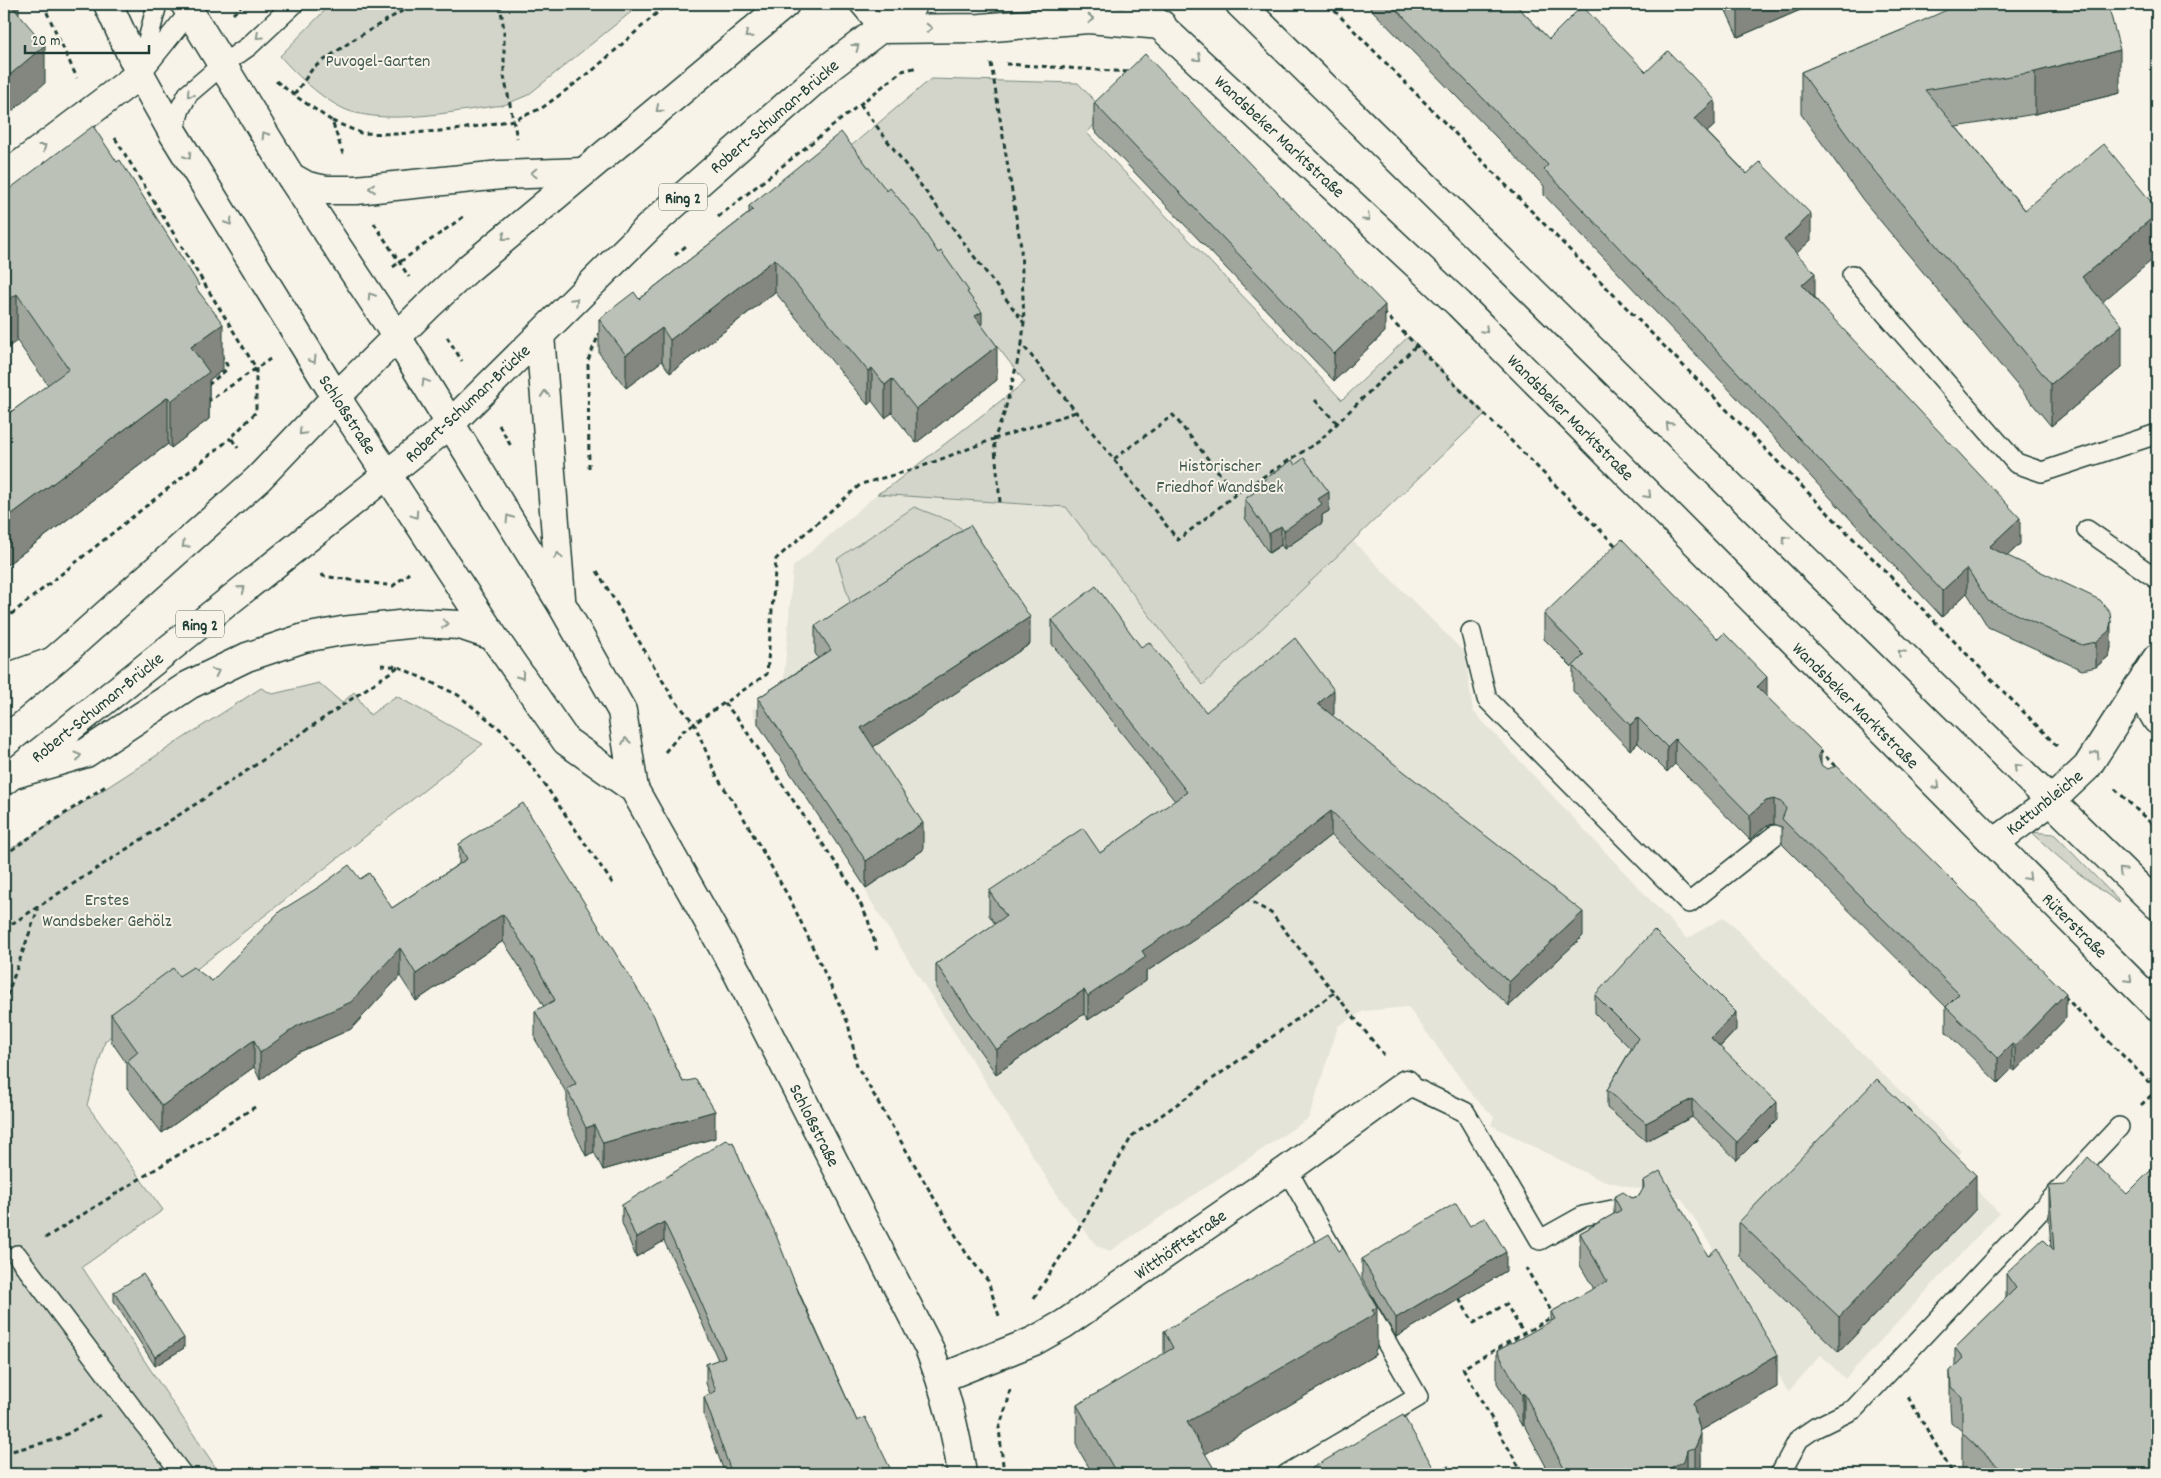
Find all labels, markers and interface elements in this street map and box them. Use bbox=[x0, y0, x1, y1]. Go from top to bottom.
one-way arrow bbox=[1087, 14, 1095, 25]
scale bar bbox=[25, 22, 149, 54]
one-way arrow bbox=[926, 23, 933, 33]
one-way arrow bbox=[744, 29, 753, 38]
one-way arrow bbox=[256, 30, 265, 39]
text: 20 m bbox=[32, 31, 60, 53]
one-way arrow bbox=[850, 44, 860, 53]
park label: Puvogel-Garten bbox=[326, 50, 430, 75]
one-way arrow bbox=[1192, 52, 1201, 61]
street label: Robert-Schuman-Brücke bbox=[706, 55, 846, 181]
street label: Wandsbeker Marktstraße bbox=[1207, 71, 1349, 205]
one-way arrow bbox=[187, 88, 196, 97]
one-way arrow bbox=[655, 103, 664, 112]
one-way arrow bbox=[262, 132, 272, 141]
one-way arrow bbox=[37, 144, 47, 153]
one-way arrow bbox=[182, 151, 191, 160]
one-way arrow bbox=[530, 168, 538, 179]
one-way arrow bbox=[368, 182, 376, 193]
road number: Ring 2 bbox=[659, 183, 707, 210]
one-way arrow bbox=[1361, 212, 1370, 221]
one-way arrow bbox=[222, 216, 232, 225]
one-way arrow bbox=[502, 232, 511, 241]
one-way arrow bbox=[367, 292, 377, 301]
one-way arrow bbox=[569, 298, 578, 307]
one-way arrow bbox=[1479, 324, 1488, 333]
street label: Robert-Schuman-Brücke bbox=[400, 340, 537, 470]
street label: Wandsbeker Marktstraße bbox=[1500, 350, 1638, 488]
one-way arrow bbox=[307, 355, 317, 364]
street label: Schloßstraße bbox=[311, 371, 381, 460]
one-way arrow bbox=[421, 378, 431, 387]
one-way arrow bbox=[540, 390, 551, 398]
one-way arrow bbox=[1666, 422, 1675, 431]
one-way arrow bbox=[299, 427, 308, 436]
park label: Historischer Friedhof Wandsbek bbox=[1156, 455, 1284, 501]
one-way arrow bbox=[1643, 489, 1652, 498]
one-way arrow bbox=[409, 510, 418, 519]
one-way arrow bbox=[506, 515, 515, 524]
one-way arrow bbox=[1781, 536, 1790, 545]
one-way arrow bbox=[181, 539, 190, 548]
one-way arrow bbox=[553, 552, 564, 560]
one-way arrow bbox=[236, 587, 245, 595]
road number: Ring 2 bbox=[176, 610, 224, 638]
one-way arrow bbox=[441, 618, 449, 629]
street label: Wandsbeker Marktstraße bbox=[1785, 638, 1923, 776]
street label: Robert-Schuman-Brücke bbox=[27, 648, 170, 770]
one-way arrow bbox=[1897, 650, 1906, 659]
one-way arrow bbox=[211, 668, 220, 678]
one-way arrow bbox=[515, 671, 524, 680]
one-way arrow bbox=[622, 737, 632, 745]
one-way arrow bbox=[2089, 750, 2099, 759]
one-way arrow bbox=[73, 751, 81, 761]
one-way arrow bbox=[2013, 764, 2022, 773]
street label: Kattunbleiche bbox=[2002, 765, 2090, 843]
one-way arrow bbox=[1931, 780, 1940, 789]
one-way arrow bbox=[2119, 868, 2128, 877]
one-way arrow bbox=[2022, 871, 2031, 880]
street label: Rüterstraße bbox=[2035, 888, 2112, 965]
park label: Erstes Wandsbeker Gehölz bbox=[42, 889, 172, 935]
one-way arrow bbox=[2124, 973, 2133, 982]
street label: Schloßstraße bbox=[781, 1080, 844, 1172]
street label: Witthöfftstraße bbox=[1130, 1205, 1233, 1287]

